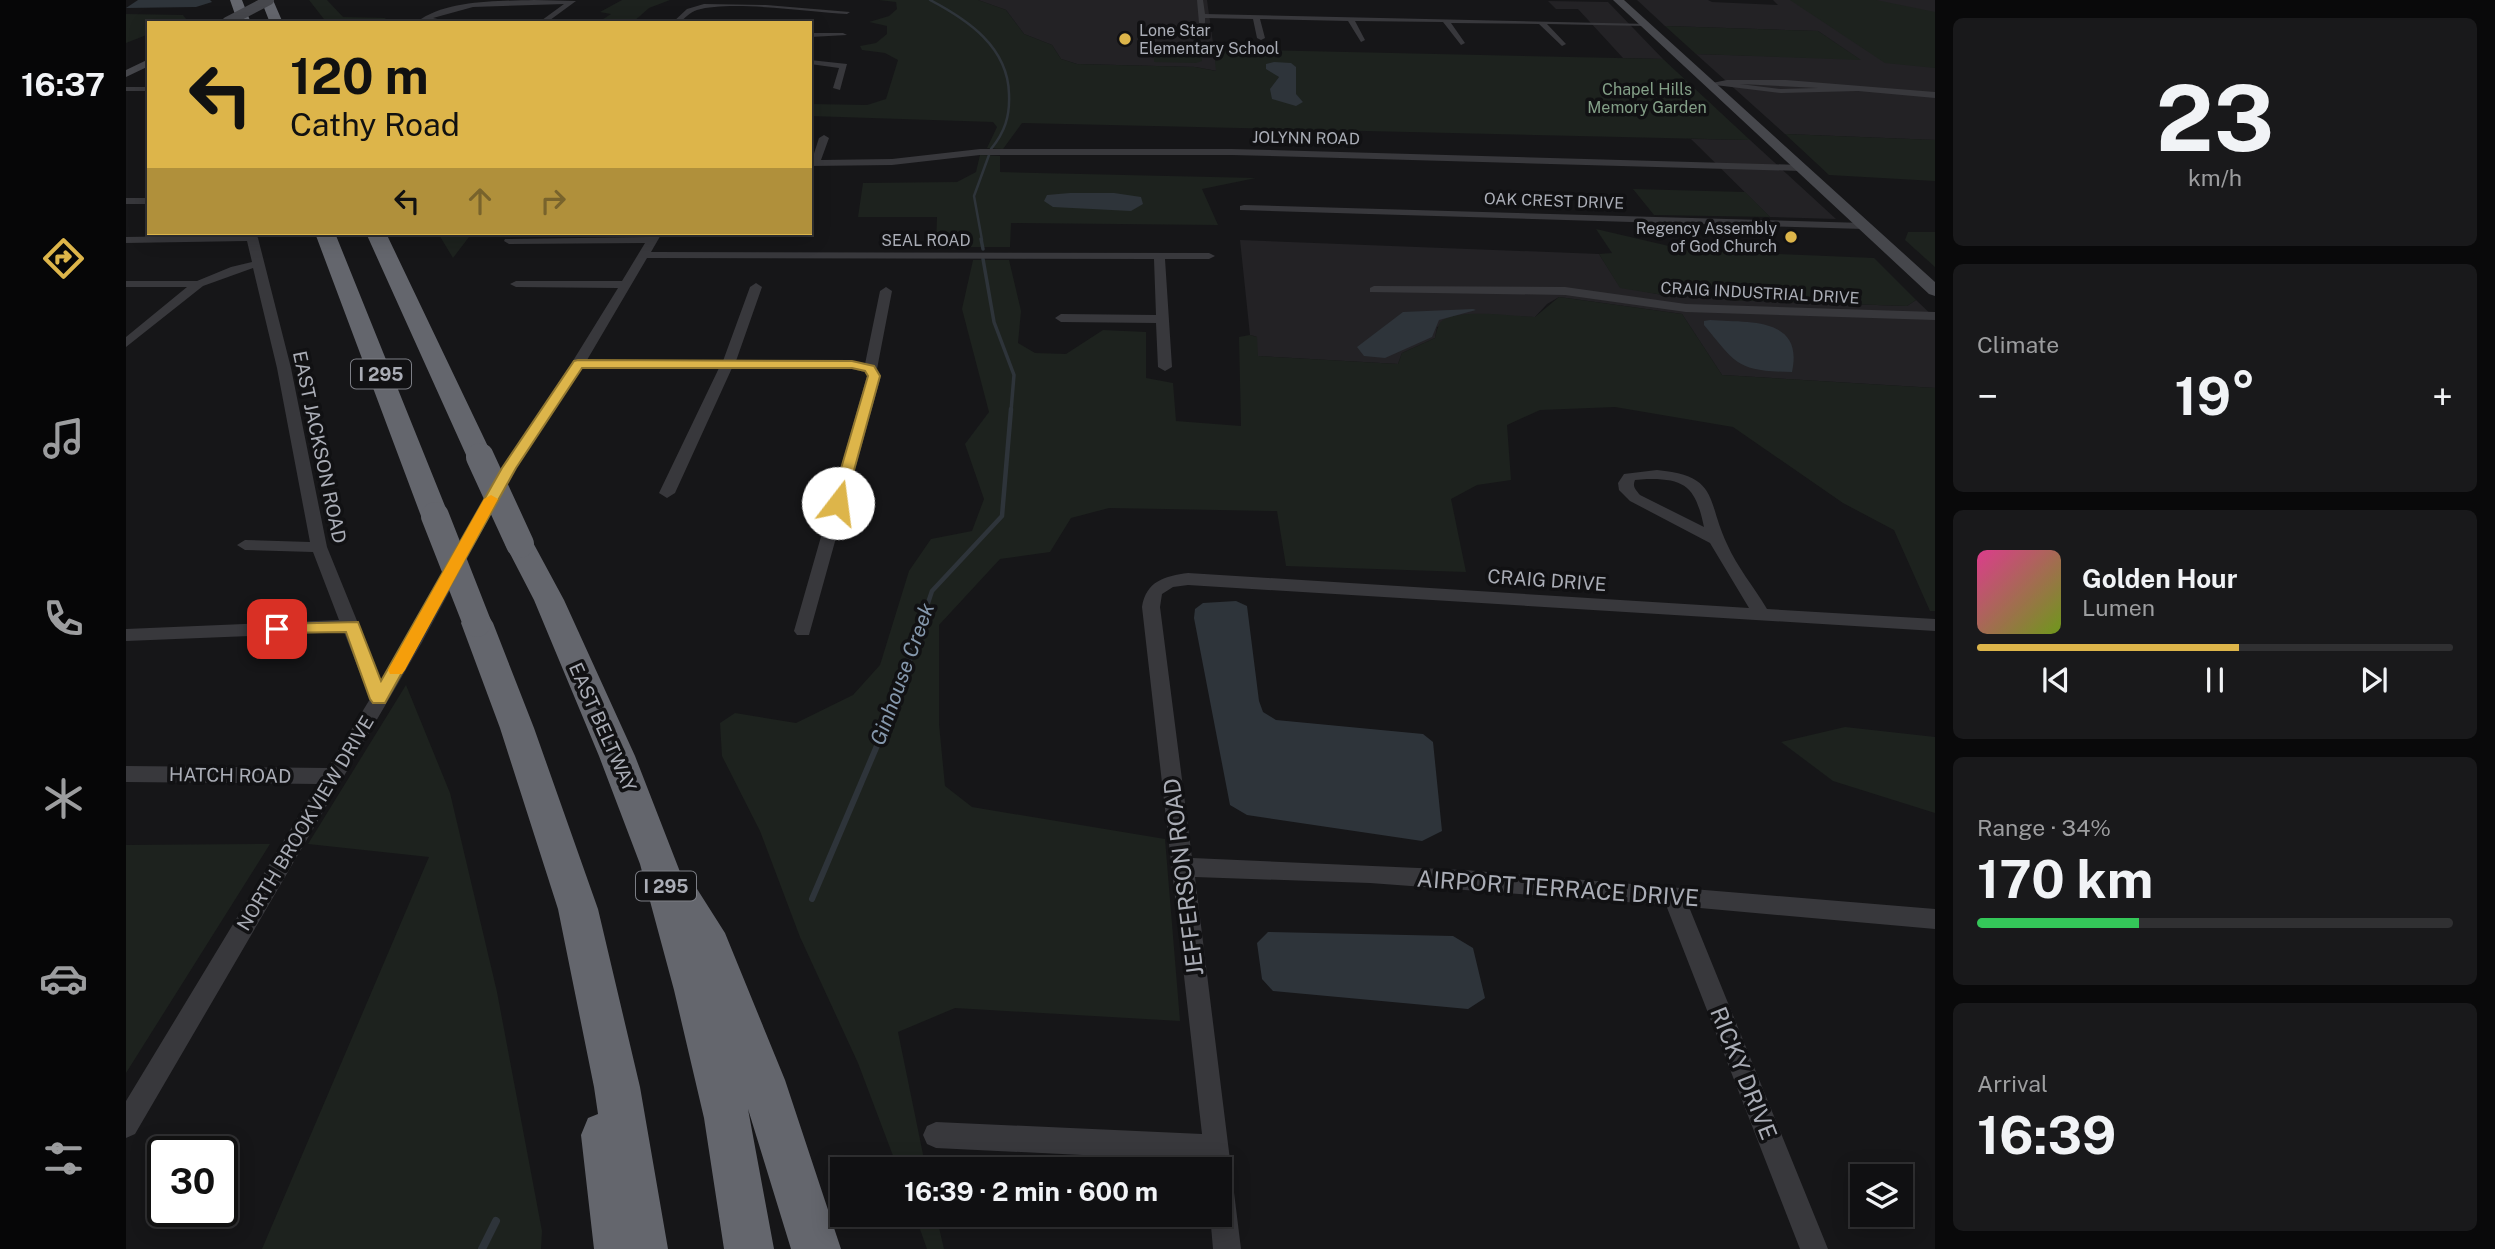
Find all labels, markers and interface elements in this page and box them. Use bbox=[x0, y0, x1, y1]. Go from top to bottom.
place label: Lone Star Elementary School bbox=[1139, 21, 1280, 58]
marker: Lone Star Elementary School bbox=[1117, 31, 1133, 47]
text: 120 m bbox=[290, 47, 429, 105]
icon: left bbox=[175, 49, 266, 140]
text: 23 bbox=[2156, 65, 2274, 171]
text: 16:37 bbox=[21, 66, 105, 103]
park label: Chapel Hills Memory Garden bbox=[1587, 80, 1707, 117]
text: Cathy Road bbox=[290, 106, 460, 143]
street label: JOLYNN ROAD bbox=[1252, 128, 1360, 148]
text: km/h bbox=[2188, 164, 2242, 191]
icon: left bbox=[388, 182, 426, 220]
icon: ahead bbox=[461, 182, 499, 220]
icon: right bbox=[534, 182, 572, 220]
street label: OAK CREST DRIVE bbox=[1484, 189, 1624, 213]
place label: Regency Assembly of God Church bbox=[1636, 219, 1777, 256]
marker: Regency Assembly of God Church bbox=[1783, 229, 1799, 245]
street label: SEAL ROAD bbox=[881, 231, 971, 250]
icon: directions bbox=[39, 234, 88, 283]
street label: CRAIG INDUSTRIAL DRIVE bbox=[1660, 278, 1860, 308]
text: Climate bbox=[1977, 331, 2059, 358]
street label: EAST JACKSON ROAD bbox=[289, 349, 351, 545]
road number: I 295 bbox=[351, 360, 411, 388]
text: 19° bbox=[2174, 366, 2256, 427]
text: − bbox=[1977, 374, 1998, 419]
text: + bbox=[2432, 374, 2453, 419]
icon: music bbox=[39, 414, 88, 463]
position arrow bbox=[801, 466, 875, 540]
text: Golden Hour bbox=[2082, 563, 2237, 594]
street label: CRAIG DRIVE bbox=[1487, 565, 1607, 595]
icon: phone bbox=[39, 594, 88, 643]
text: Lumen bbox=[2082, 594, 2155, 621]
pin bbox=[247, 599, 307, 659]
water label: Ginhouse Creek bbox=[865, 599, 940, 749]
icon: arrive bbox=[258, 610, 296, 648]
street label: EAST BELTWAY bbox=[565, 659, 641, 795]
icon: previous bbox=[2037, 661, 2075, 699]
icon: pause bbox=[2196, 661, 2234, 699]
icon: next bbox=[2355, 661, 2393, 699]
street label: NORTH BROOKVIEW DRIVE bbox=[232, 712, 378, 934]
street label: HATCH ROAD bbox=[169, 763, 291, 787]
icon: climate bbox=[39, 774, 88, 823]
street label: JEFFERSON ROAD bbox=[1157, 777, 1209, 977]
text: Range · 34% bbox=[1977, 814, 2111, 841]
text: 170 km bbox=[1977, 849, 2153, 910]
street label: AIRPORT TERRACE DRIVE bbox=[1416, 865, 1700, 911]
road number: I 295 bbox=[636, 872, 696, 900]
icon: car bbox=[39, 954, 88, 1003]
street label: RICKY DRIVE bbox=[1705, 1003, 1783, 1143]
text: Arrival bbox=[1977, 1070, 2048, 1097]
text: 16:39 bbox=[1977, 1105, 2116, 1166]
icon: filters bbox=[39, 1134, 88, 1183]
speed limit sign: 30 bbox=[147, 1136, 238, 1227]
map controls bbox=[1850, 1164, 1913, 1227]
button: layers bbox=[1850, 1164, 1913, 1227]
text: 16:39 · 2 min · 600 m bbox=[904, 1176, 1158, 1207]

